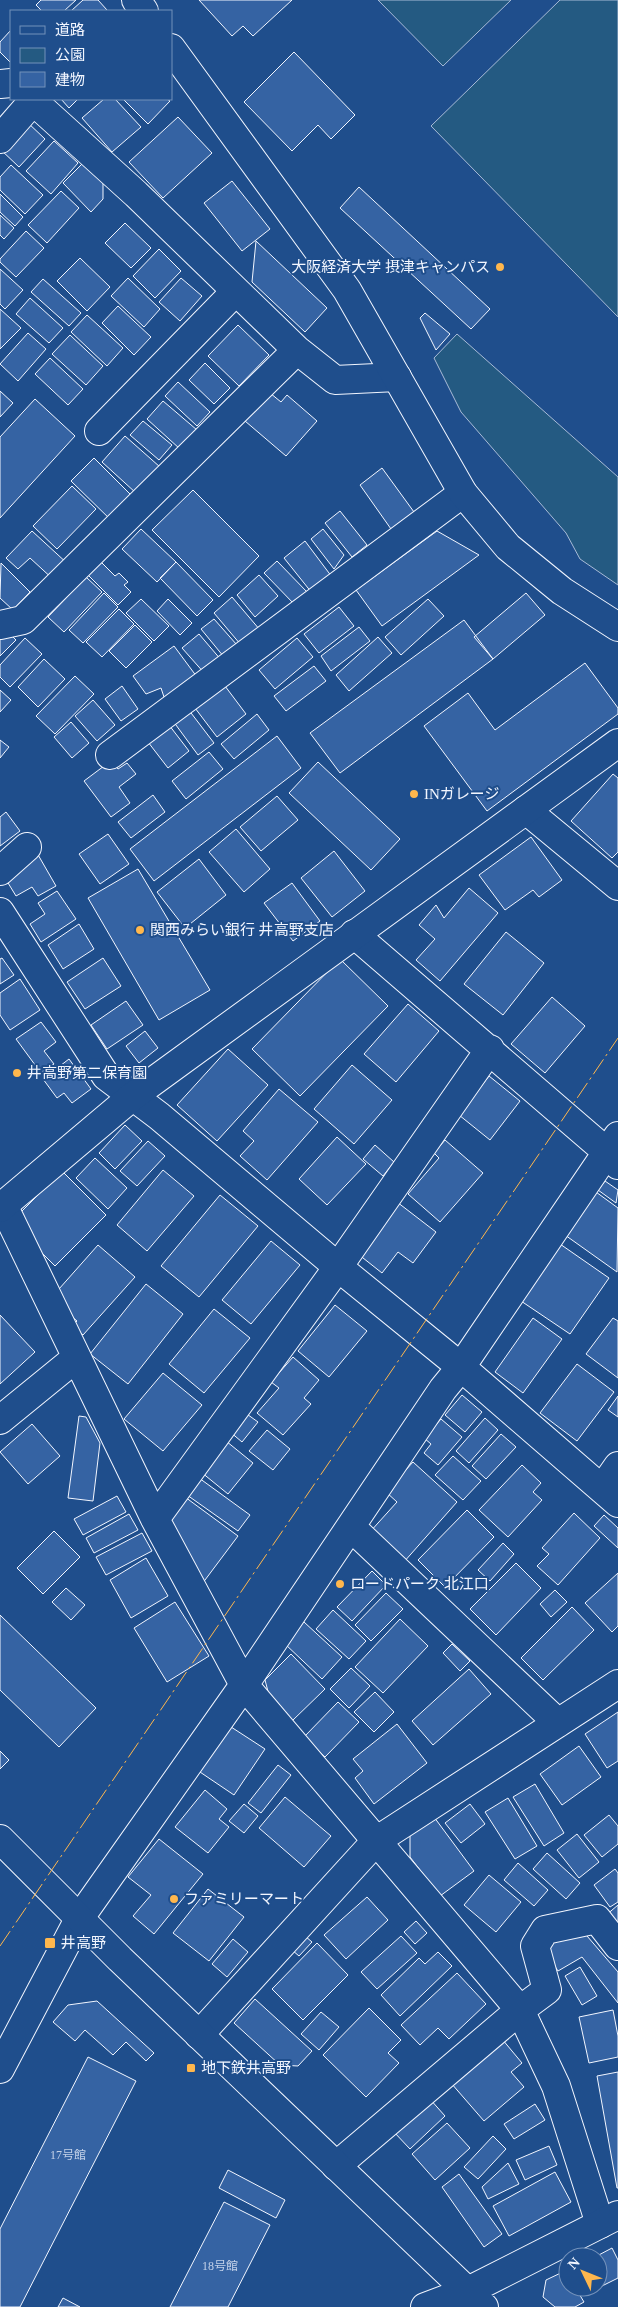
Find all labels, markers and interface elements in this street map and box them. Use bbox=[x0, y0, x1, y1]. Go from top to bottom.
legend bbox=[10, 10, 172, 100]
text: 道路 bbox=[55, 22, 85, 38]
text: 公園 bbox=[55, 47, 85, 63]
text: 建物 bbox=[55, 72, 85, 88]
place label: 大阪経済大学 摂津キャンパス bbox=[291, 259, 490, 275]
marker: 大阪経済大学 摂津キャンパス bbox=[494, 261, 506, 273]
place label: INガレージ bbox=[424, 786, 500, 802]
marker: INガレージ bbox=[408, 788, 420, 800]
place label: 関西みらい銀行 井高野支店 bbox=[150, 921, 334, 938]
marker: 関西みらい銀行 井高野支店 bbox=[134, 924, 146, 936]
place label: 井高野第二保育園 bbox=[27, 1064, 147, 1081]
marker: 井高野第二保育園 bbox=[11, 1067, 23, 1079]
place label: ロードパーク 北江口 bbox=[350, 1575, 489, 1592]
marker: ロードパーク 北江口 bbox=[334, 1578, 346, 1590]
place label: ファミリーマート bbox=[184, 1891, 304, 1907]
marker: ファミリーマート bbox=[168, 1893, 180, 1905]
place label: 井高野 bbox=[61, 1934, 106, 1951]
marker: 井高野 bbox=[43, 1936, 57, 1950]
place label: 地下鉄井高野 bbox=[201, 2059, 291, 2076]
marker: 地下鉄井高野 bbox=[185, 2062, 197, 2074]
house number: 17号館 bbox=[50, 2148, 86, 2162]
north arrow bbox=[558, 2247, 608, 2297]
text: N bbox=[565, 2255, 583, 2272]
house number: 18号館 bbox=[202, 2259, 238, 2273]

